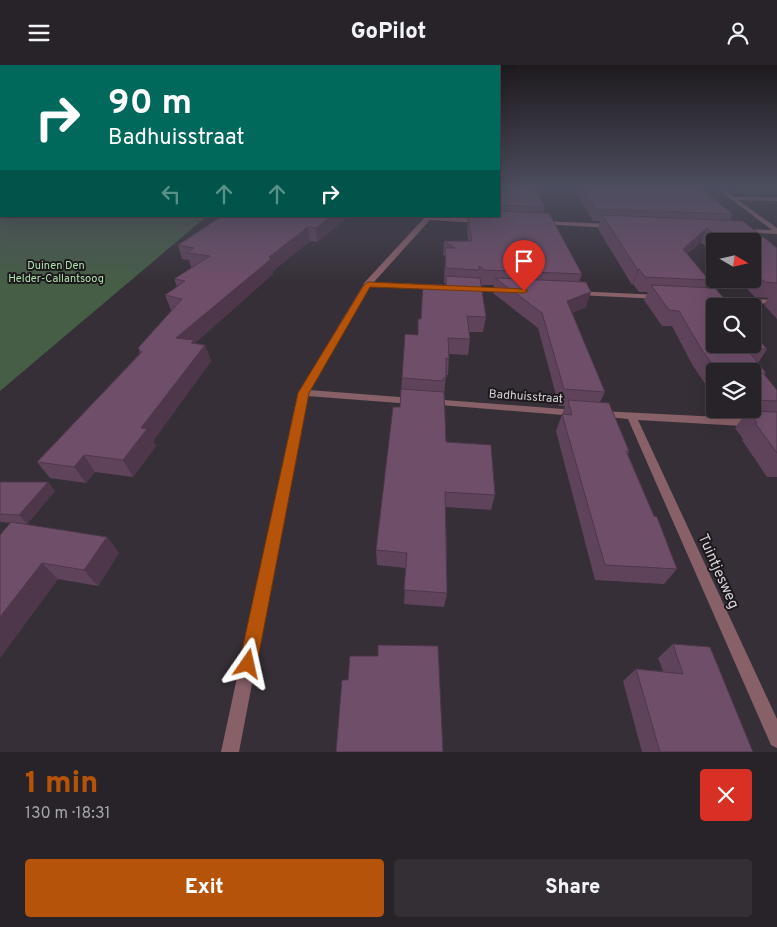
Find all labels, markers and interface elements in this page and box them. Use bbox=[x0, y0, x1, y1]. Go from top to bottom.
icon: menu bbox=[25, 19, 53, 47]
text: GoPilot bbox=[351, 19, 426, 46]
icon: person bbox=[724, 19, 752, 47]
text: 90 m bbox=[108, 82, 192, 126]
icon: right bbox=[25, 85, 90, 150]
text: Badhuisstraat bbox=[108, 125, 244, 152]
icon: left bbox=[157, 180, 185, 208]
icon: ahead bbox=[210, 180, 238, 208]
icon: ahead bbox=[263, 180, 291, 208]
icon: right bbox=[316, 180, 344, 208]
north arrow bbox=[706, 233, 761, 287]
map controls bbox=[706, 233, 761, 418]
pin bbox=[503, 240, 545, 291]
icon: arrive bbox=[510, 247, 538, 275]
park label: Duinen Den Helder-Callantsoog bbox=[8, 259, 104, 286]
button: search bbox=[706, 298, 761, 353]
button: layers bbox=[706, 363, 761, 418]
street label: Badhuisstraat bbox=[488, 386, 564, 408]
street label: Tuintjesweg bbox=[693, 531, 743, 612]
position arrow bbox=[221, 637, 273, 689]
text: 1 min bbox=[25, 766, 98, 803]
button: close bbox=[700, 769, 752, 821]
text: 130 m · 18:31 bbox=[25, 804, 110, 824]
button: Exit bbox=[25, 859, 384, 917]
button: Share bbox=[394, 859, 752, 917]

